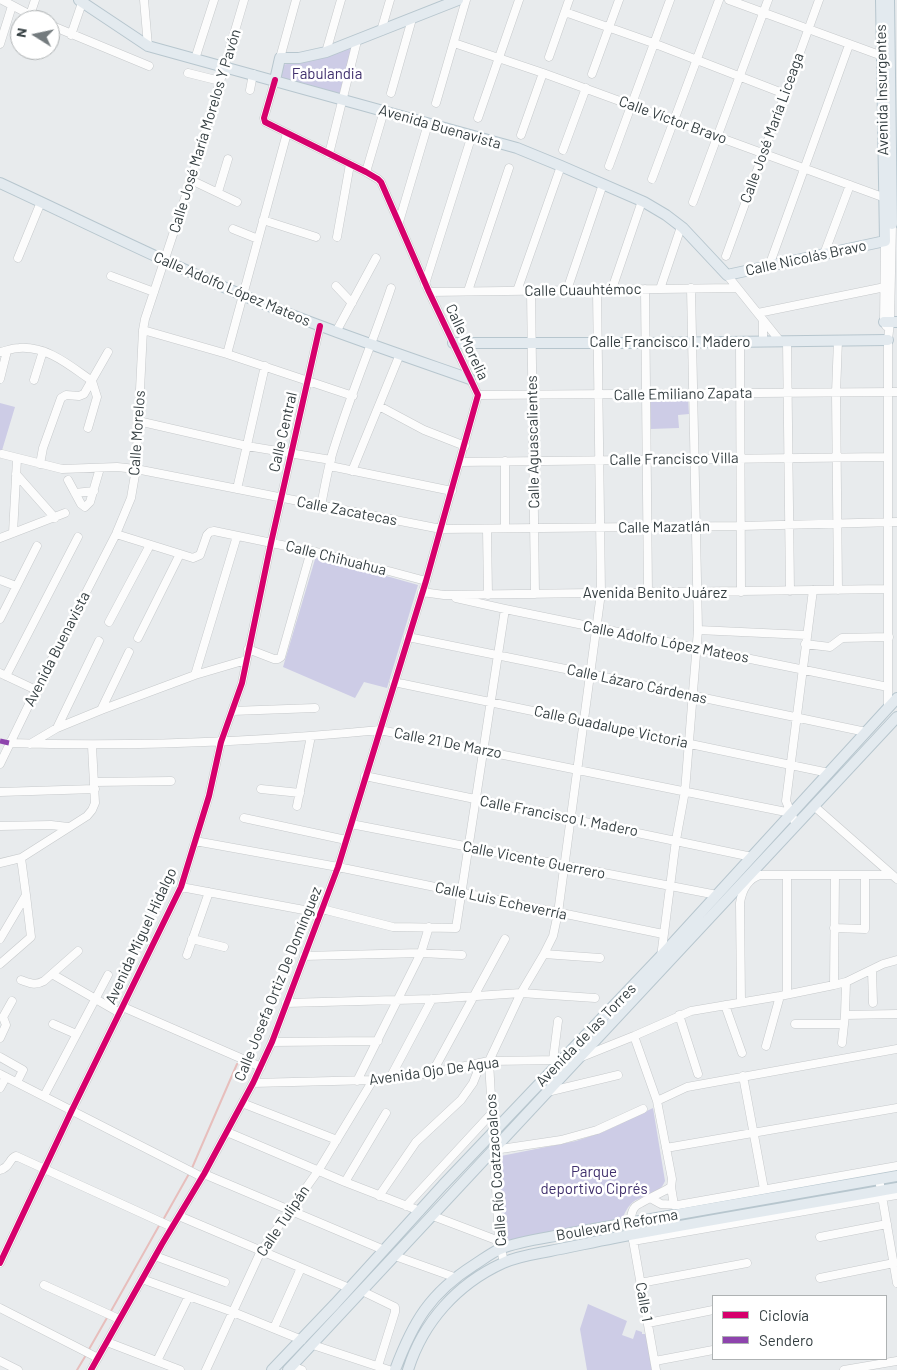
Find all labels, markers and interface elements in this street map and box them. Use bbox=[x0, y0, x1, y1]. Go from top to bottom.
north arrow bbox=[10, 10, 60, 60]
street label: Avenida Insurgentes bbox=[872, 24, 892, 156]
text: N bbox=[12, 26, 30, 39]
street label: Calle José María Morelos Y Pavón bbox=[165, 27, 245, 235]
street label: Calle José María Liceaga bbox=[736, 50, 808, 206]
park label: Fabulandia bbox=[292, 65, 362, 83]
street label: Calle Víctor Bravo bbox=[617, 92, 729, 148]
street label: Avenida Buenavista bbox=[377, 101, 503, 153]
street label: Calle Nicolás Bravo bbox=[744, 236, 868, 280]
street label: Calle Adolfo López Mateos bbox=[151, 248, 313, 330]
street label: Calle Cuauhtémoc bbox=[524, 280, 642, 300]
street label: Calle Morelia bbox=[442, 301, 492, 383]
street label: Calle Francisco I. Madero bbox=[590, 333, 750, 351]
street label: Calle Aguascalientes bbox=[523, 375, 543, 509]
street label: Calle Emiliano Zapata bbox=[613, 384, 753, 404]
street label: Calle Morelos bbox=[125, 390, 149, 476]
street label: Calle Central bbox=[265, 390, 301, 474]
street label: Calle Francisco Villa bbox=[609, 449, 739, 469]
street label: Calle Zacatecas bbox=[295, 492, 399, 530]
street label: Calle Mazatlán bbox=[618, 517, 710, 537]
street label: Calle Chihuahua bbox=[284, 537, 388, 579]
street label: Avenida Benito Juárez bbox=[583, 584, 727, 602]
street label: Avenida Buenavista bbox=[20, 589, 94, 709]
street label: Calle Adolfo López Mateos bbox=[582, 617, 750, 667]
street label: Calle Lázaro Cárdenas bbox=[565, 660, 709, 708]
street label: Calle Guadalupe Victoria bbox=[532, 702, 690, 752]
street label: Calle 21 De Marzo bbox=[392, 724, 504, 762]
street label: Calle Francisco I. Madero bbox=[478, 792, 640, 840]
street label: Calle Vicente Guerrero bbox=[461, 837, 607, 883]
street label: Avenida Miguel Hidalgo bbox=[101, 865, 181, 1007]
street label: Calle Luis Echeverría bbox=[433, 878, 569, 924]
street label: Calle Josefa Ortiz De Domínguez bbox=[231, 884, 325, 1084]
street label: Avenida de las Torres bbox=[532, 980, 640, 1090]
street label: Avenida Ojo De Agua bbox=[368, 1053, 500, 1089]
street label: Calle Río Coatzacoalcos bbox=[482, 1093, 510, 1247]
park label: Parque deportivo Ciprés bbox=[540, 1163, 648, 1198]
street label: Calle Tulipán bbox=[253, 1182, 313, 1260]
street label: Boulevard Reforma bbox=[555, 1205, 679, 1245]
street label: Calle 1 bbox=[632, 1281, 656, 1323]
legend bbox=[712, 1295, 887, 1360]
text: Ciclovía bbox=[759, 1306, 809, 1324]
text: Sendero bbox=[759, 1331, 813, 1349]

